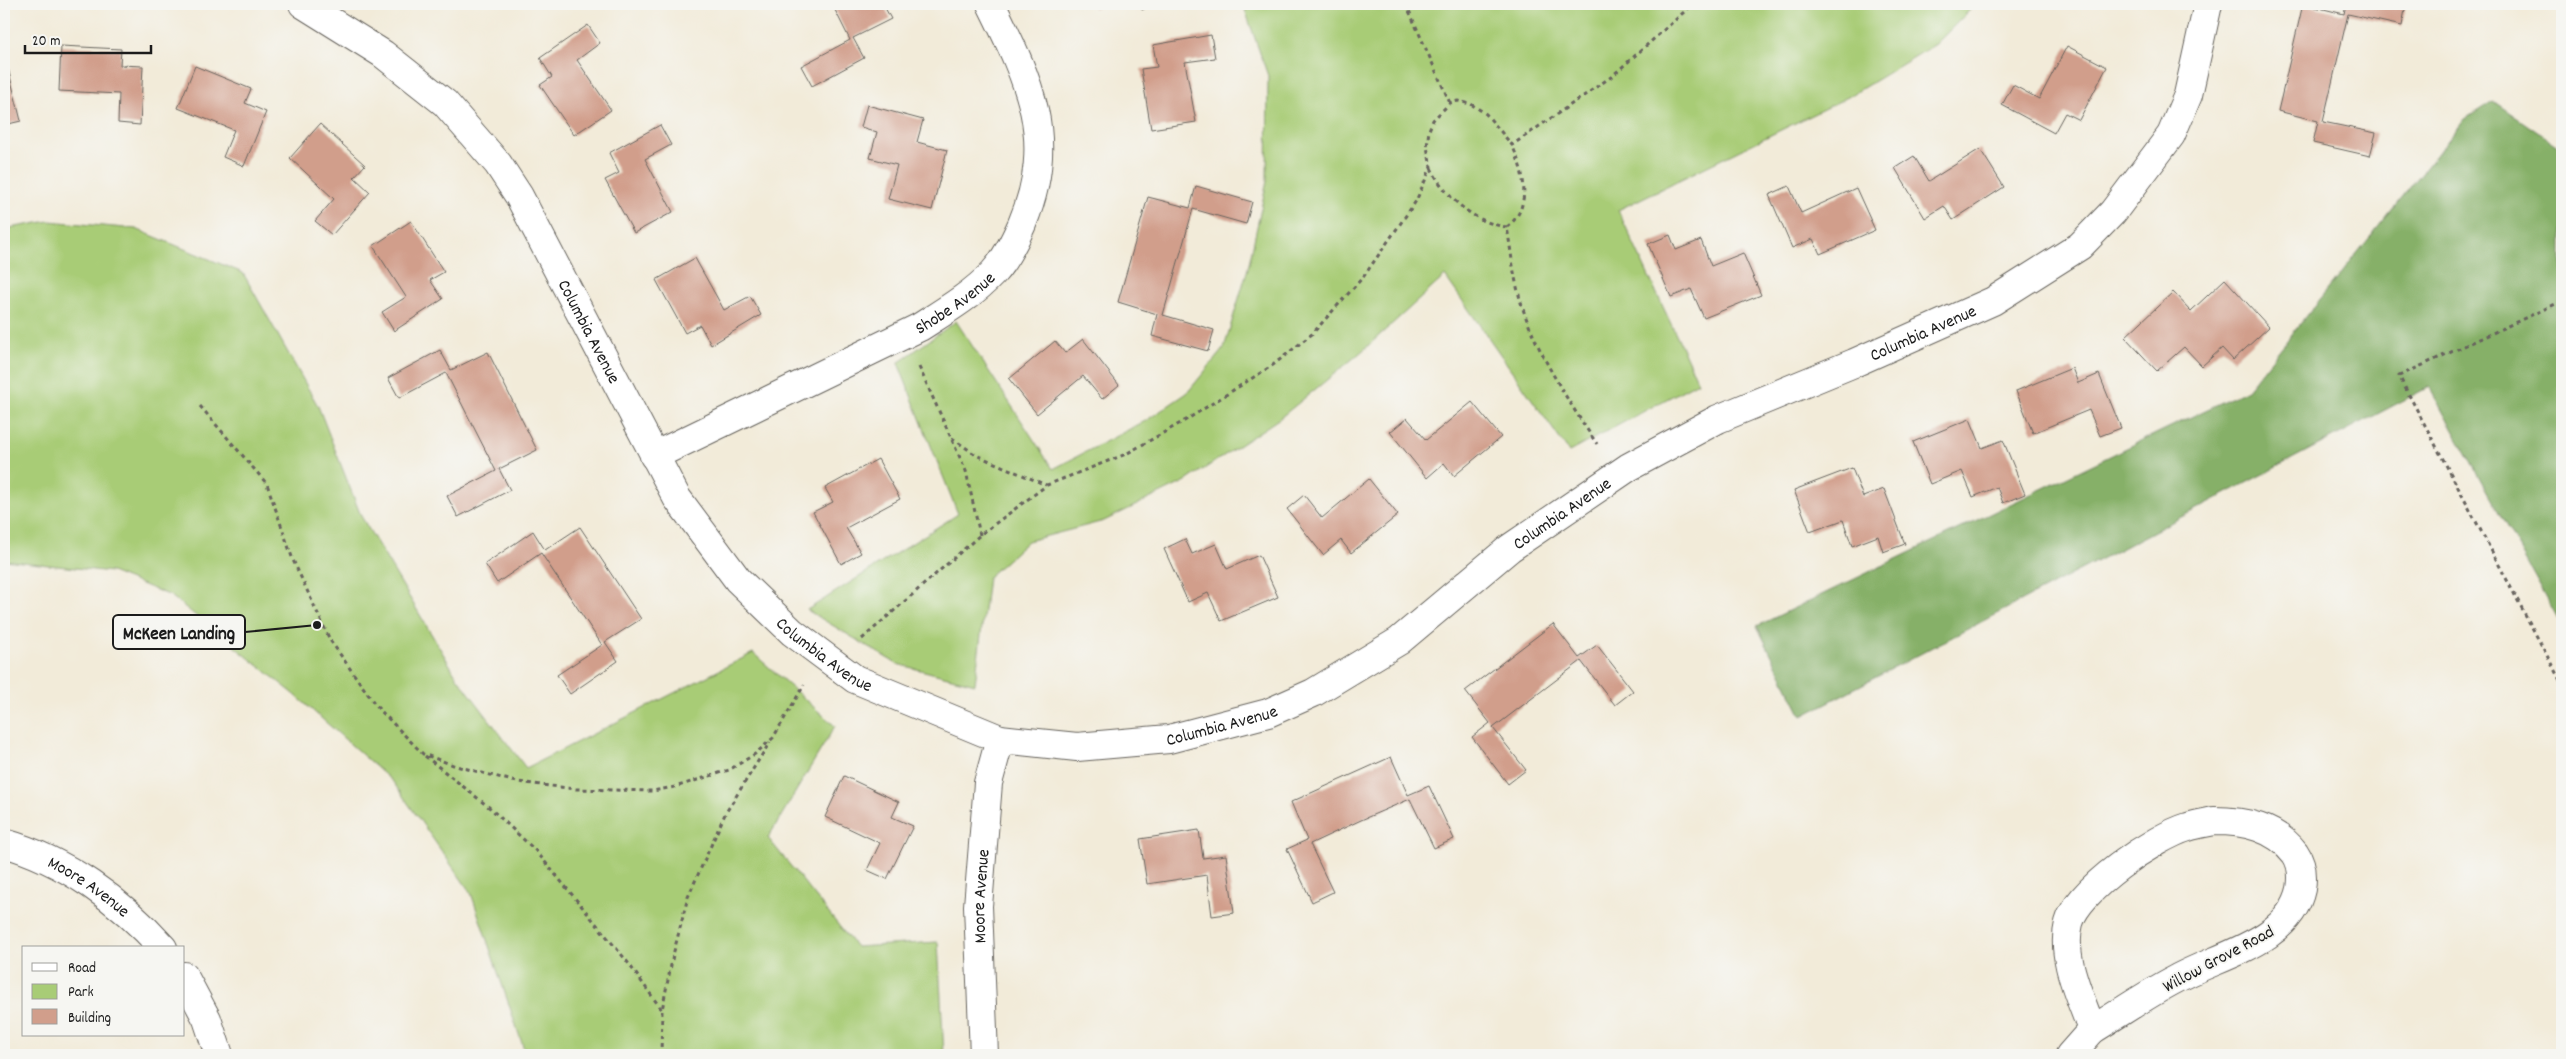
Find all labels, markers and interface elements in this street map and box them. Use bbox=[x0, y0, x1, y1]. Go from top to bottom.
scale bar bbox=[25, 22, 151, 54]
text: 20 m bbox=[32, 31, 60, 53]
street label: Shobe Avenue bbox=[912, 267, 1002, 342]
street label: Columbia Avenue bbox=[550, 276, 625, 389]
street label: Columbia Avenue bbox=[1866, 300, 1981, 369]
street label: Columbia Avenue bbox=[1509, 472, 1617, 557]
street label: Columbia Avenue bbox=[769, 613, 876, 700]
callout: McKeen Landing bbox=[113, 615, 245, 649]
text: McKeen Landing bbox=[123, 622, 235, 649]
street label: Columbia Avenue bbox=[1164, 700, 1282, 754]
street label: Moore Avenue bbox=[968, 848, 998, 944]
street label: Moore Avenue bbox=[43, 851, 134, 924]
street label: Willow Grove Road bbox=[2159, 920, 2279, 1000]
legend bbox=[22, 946, 185, 1036]
text: Road bbox=[68, 958, 96, 980]
text: Park bbox=[68, 982, 94, 1004]
text: Building bbox=[68, 1008, 111, 1030]

